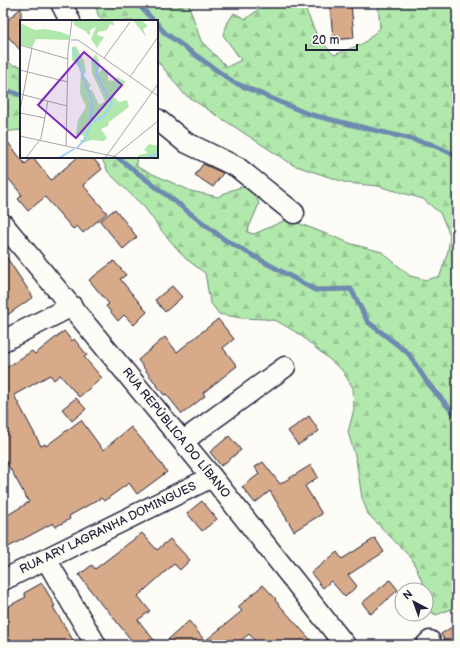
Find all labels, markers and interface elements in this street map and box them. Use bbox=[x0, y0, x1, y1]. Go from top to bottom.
inset map bbox=[20, 20, 158, 158]
scale bar bbox=[306, 26, 357, 52]
text: 20 m bbox=[312, 33, 339, 48]
street label: RUA REPÚBLICA DO LÍBANO bbox=[119, 364, 235, 501]
street label: RUA ARY LAGRANHA DOMINGUES bbox=[17, 479, 199, 577]
north arrow bbox=[394, 582, 434, 622]
text: N bbox=[400, 587, 415, 602]

